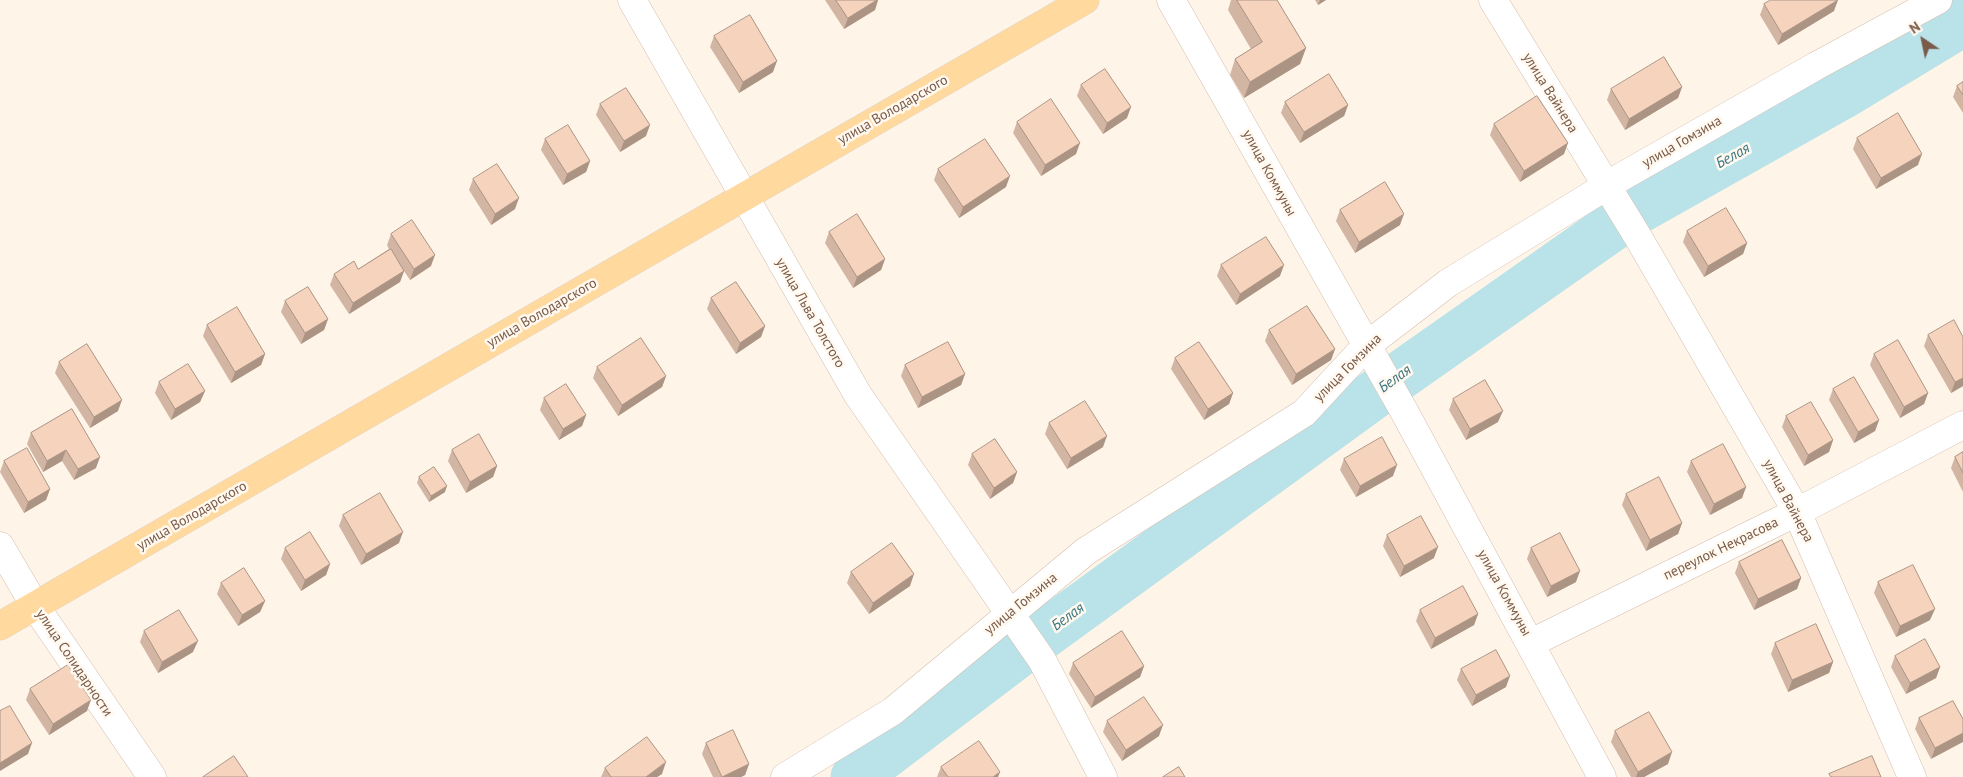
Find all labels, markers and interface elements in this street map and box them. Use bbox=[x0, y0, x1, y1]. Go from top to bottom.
north arrow bbox=[1898, 15, 1948, 65]
text: N bbox=[1906, 18, 1923, 38]
street label: улица Вайнера bbox=[1519, 50, 1581, 136]
street label: улица Володарского bbox=[835, 72, 951, 148]
street label: улица Гомзина bbox=[1639, 113, 1725, 171]
street label: улица Коммуны bbox=[1238, 127, 1300, 219]
water label: Белая bbox=[1713, 139, 1753, 173]
street label: улица Льва Толстого bbox=[772, 255, 848, 371]
street label: улица Володарского bbox=[484, 275, 600, 351]
street label: улица Гомзина bbox=[1311, 331, 1385, 405]
water label: Белая bbox=[1375, 361, 1415, 397]
street label: улица Вайнера bbox=[1759, 457, 1817, 545]
street label: улица Володарского bbox=[134, 478, 250, 554]
street label: переулок Некрасова bbox=[1661, 514, 1781, 584]
street label: улица Коммуны bbox=[1473, 547, 1535, 639]
street label: улица Гомзина bbox=[981, 570, 1061, 638]
water label: Белая bbox=[1048, 599, 1088, 635]
street label: улица Солидарности bbox=[32, 606, 116, 720]

